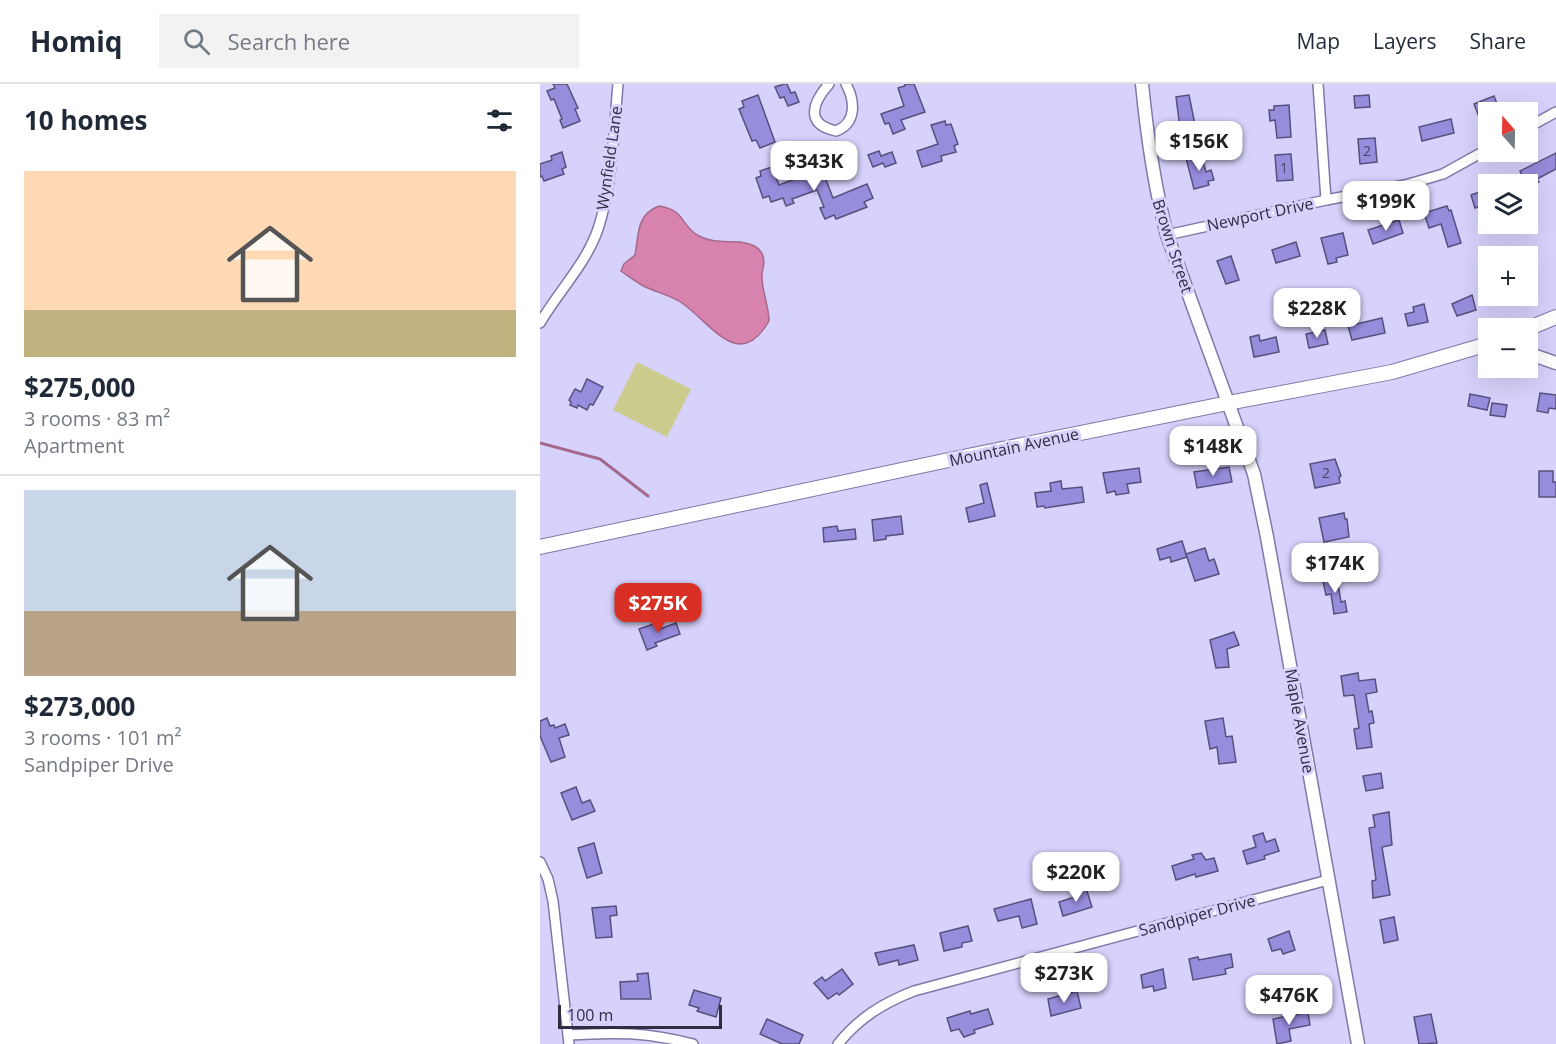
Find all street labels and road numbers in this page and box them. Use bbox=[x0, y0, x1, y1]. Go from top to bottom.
street label: Wynfield Lane bbox=[591, 104, 627, 212]
street label: Newport Drive bbox=[1205, 192, 1315, 236]
street label: Brown Street bbox=[1147, 196, 1199, 296]
street label: Mountain Avenue bbox=[947, 423, 1081, 471]
street label: Maple Avenue bbox=[1280, 667, 1320, 775]
street label: Sandpiper Drive bbox=[1136, 889, 1258, 941]

